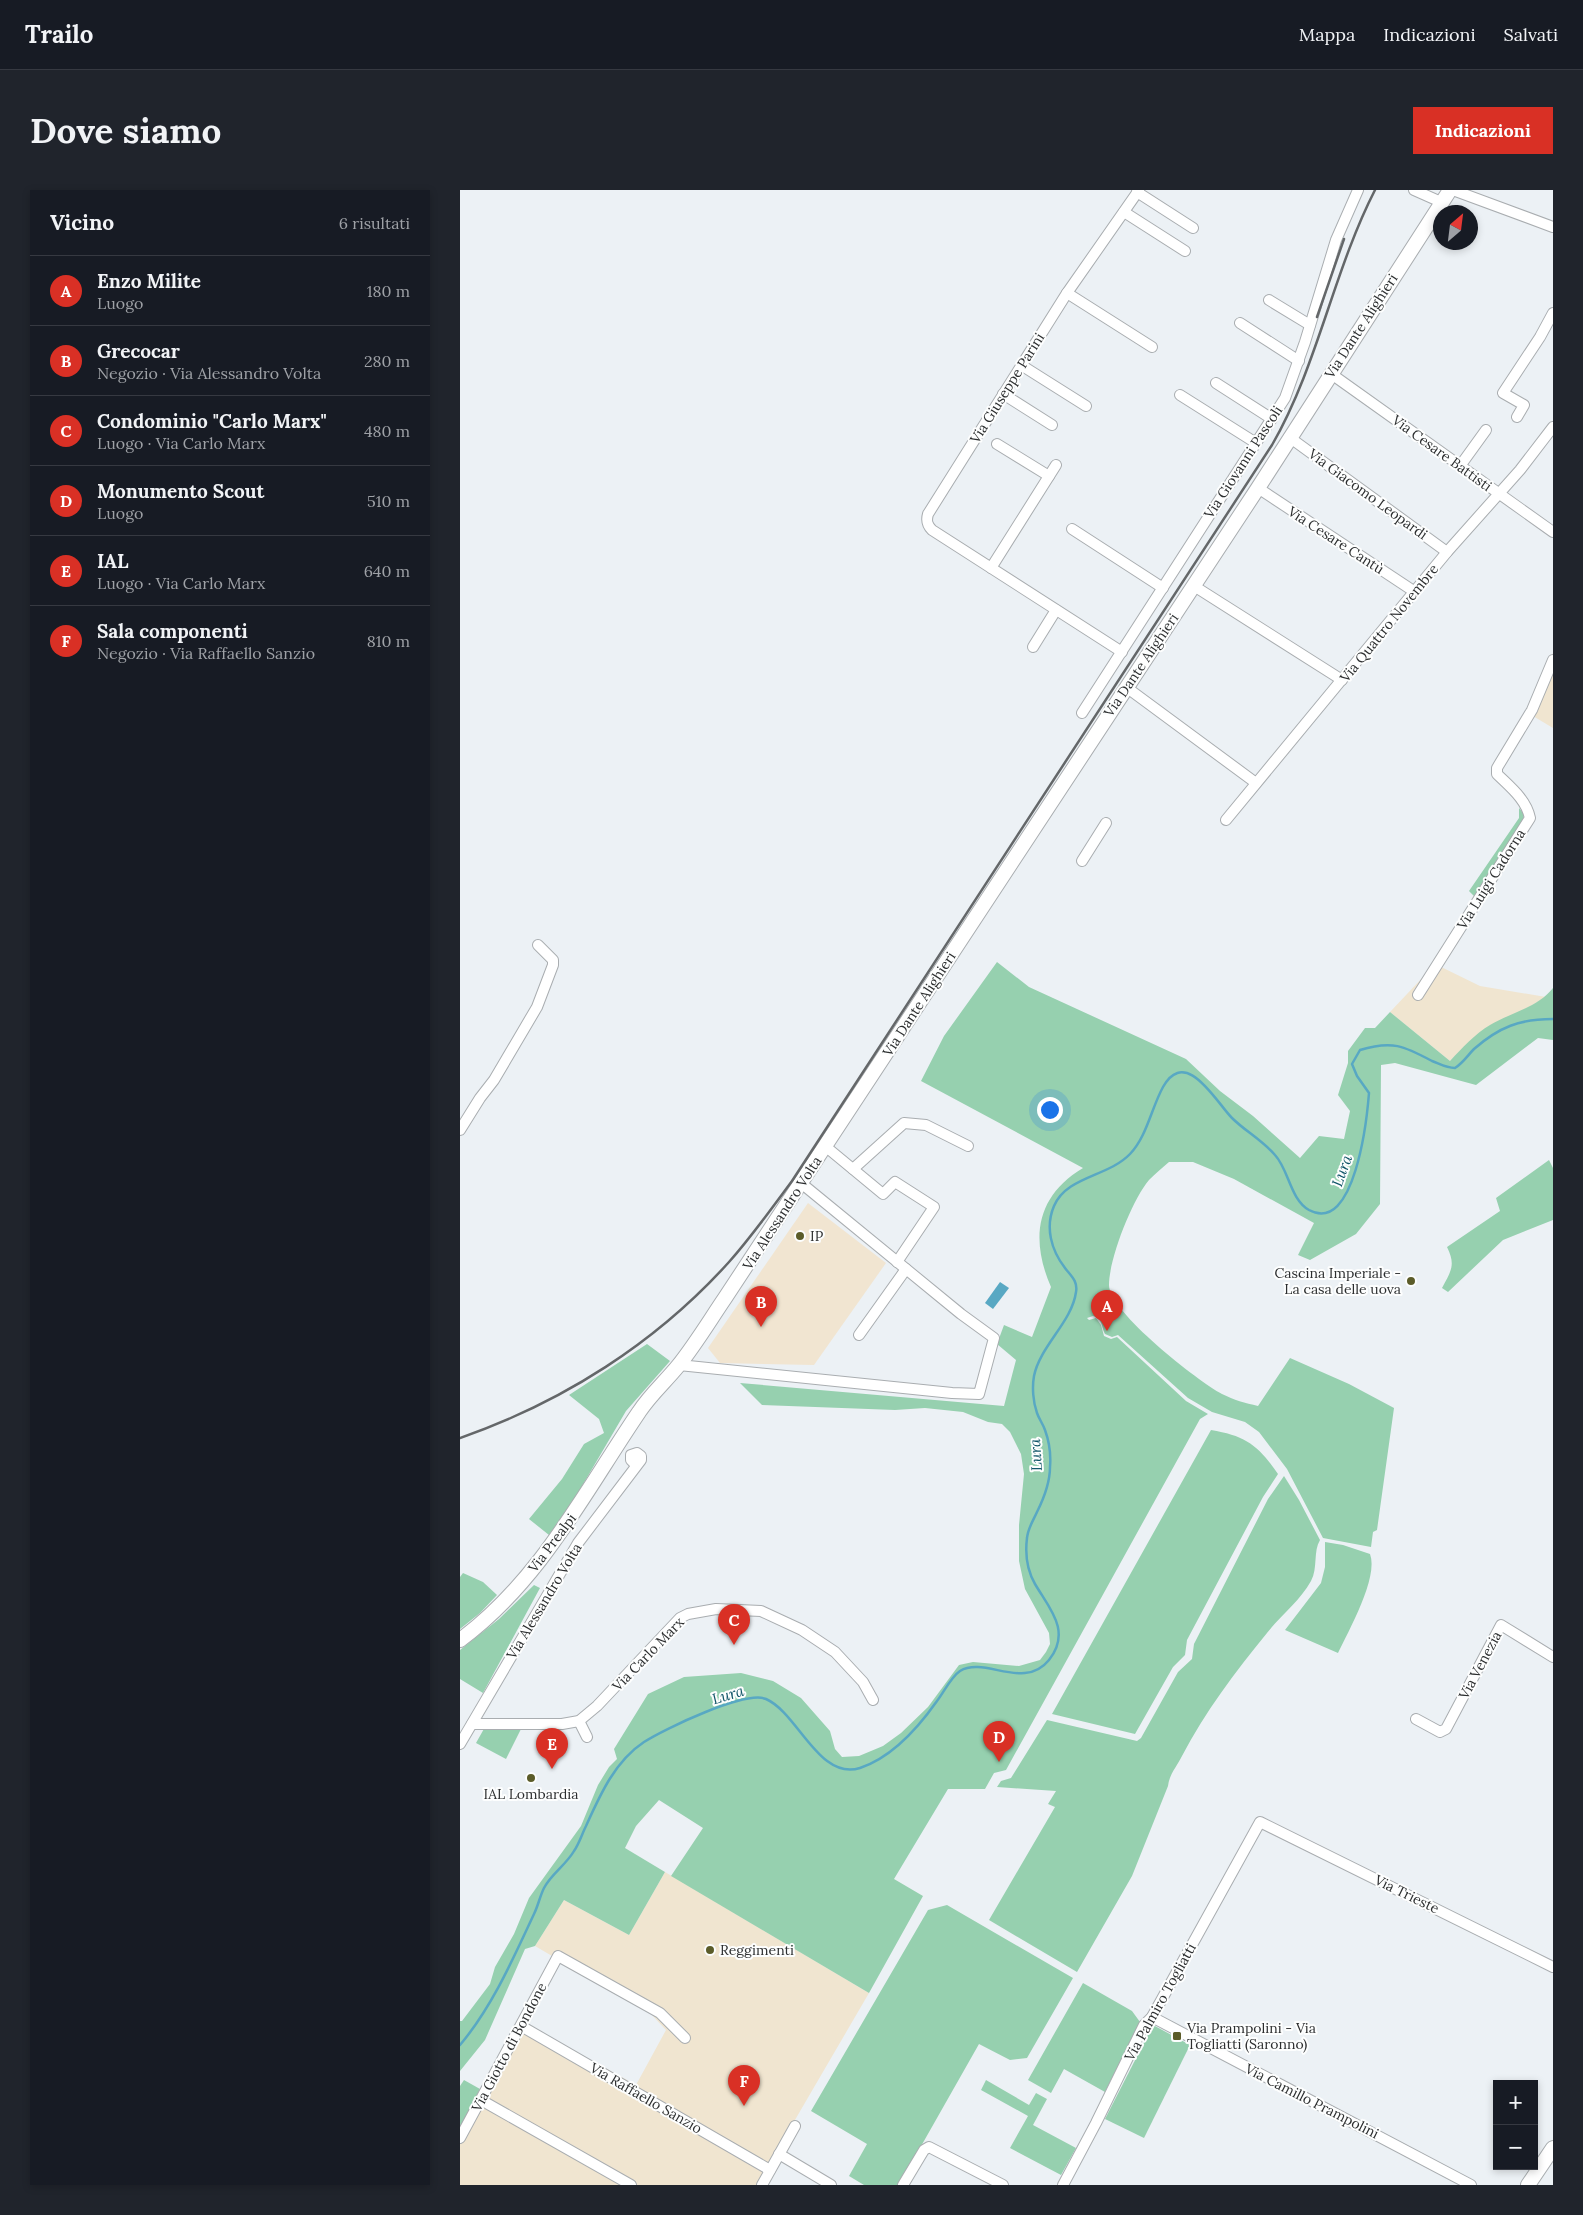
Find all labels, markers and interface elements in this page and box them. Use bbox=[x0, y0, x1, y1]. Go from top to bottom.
text: Trailo bbox=[25, 19, 93, 50]
text: Mappa bbox=[1299, 23, 1355, 46]
text: Indicazioni bbox=[1383, 23, 1476, 46]
text: Salvati bbox=[1504, 23, 1558, 46]
button: Indicazioni bbox=[1413, 107, 1553, 154]
text: Dove siamo bbox=[30, 108, 221, 153]
north arrow bbox=[1433, 205, 1478, 250]
text: Vicino bbox=[50, 209, 114, 236]
text: 6 risultati bbox=[339, 213, 410, 233]
text: Enzo Milite bbox=[97, 269, 201, 293]
street label: Via Dante Alighieri bbox=[1320, 270, 1402, 382]
text: A bbox=[61, 281, 71, 301]
text: 180 m bbox=[367, 281, 410, 301]
text: Luogo bbox=[97, 293, 143, 313]
street label: Via Giuseppe Parini bbox=[965, 329, 1048, 447]
text: Grecocar bbox=[97, 339, 180, 363]
text: B bbox=[61, 351, 71, 371]
text: 280 m bbox=[364, 351, 410, 371]
text: Negozio · Via Alessandro Volta bbox=[97, 363, 321, 383]
street label: Via Giovanni Pascoli bbox=[1199, 402, 1286, 523]
text: Condominio "Carlo Marx" bbox=[97, 409, 327, 433]
street label: Via Cesare Battisti bbox=[1388, 410, 1495, 495]
text: C bbox=[60, 421, 72, 441]
text: 480 m bbox=[364, 421, 410, 441]
text: Luogo · Via Carlo Marx bbox=[97, 433, 265, 453]
street label: Via Giacomo Leopardi bbox=[1304, 444, 1431, 543]
text: Monumento Scout bbox=[97, 479, 264, 503]
text: D bbox=[60, 491, 72, 511]
text: 510 m bbox=[367, 491, 410, 511]
street label: Via Cesare Cantù bbox=[1284, 502, 1388, 578]
text: Luogo bbox=[97, 503, 143, 523]
text: IAL bbox=[97, 549, 129, 573]
street label: Via Quattro Novembre bbox=[1335, 560, 1442, 686]
text: E bbox=[61, 561, 71, 581]
text: 640 m bbox=[364, 561, 410, 581]
text: Luogo · Via Carlo Marx bbox=[97, 573, 265, 593]
street label: Via Dante Alighieri bbox=[1099, 610, 1182, 721]
text: Sala componenti bbox=[97, 619, 248, 643]
text: F bbox=[61, 631, 71, 651]
text: 810 m bbox=[367, 631, 410, 651]
text: Negozio · Via Raffaello Sanzio bbox=[97, 643, 315, 663]
street label: Via Luigi Cadorna bbox=[1452, 825, 1529, 933]
street label: Via Dante Alighieri bbox=[878, 948, 960, 1060]
your location bbox=[1037, 1097, 1063, 1123]
water label: Lura bbox=[1327, 1152, 1356, 1189]
street label: Via Alessandro Volta bbox=[738, 1153, 826, 1274]
place label: IP bbox=[810, 1227, 824, 1245]
marker: IP bbox=[794, 1230, 806, 1242]
place label: Cascina Imperiale - La casa delle uova bbox=[1275, 1264, 1401, 1298]
marker: Cascina Imperiale - La casa delle uova bbox=[1405, 1275, 1417, 1287]
pin: B bbox=[745, 1286, 777, 1327]
pin: A bbox=[1091, 1290, 1123, 1331]
water label: Lura bbox=[1025, 1438, 1046, 1472]
street label: Via Prealpi bbox=[523, 1510, 580, 1577]
street label: Via Alessandro Volta bbox=[502, 1540, 586, 1663]
pin: C bbox=[718, 1604, 750, 1645]
street label: Via Carlo Marx bbox=[607, 1613, 688, 1696]
street label: Via Venezia bbox=[1454, 1628, 1505, 1703]
water label: Lura bbox=[710, 1681, 747, 1708]
pin: D bbox=[983, 1721, 1015, 1762]
pin: E bbox=[536, 1728, 568, 1769]
marker: IAL Lombardia bbox=[525, 1772, 537, 1784]
place label: IAL Lombardia bbox=[484, 1785, 578, 1803]
street label: Via Trieste bbox=[1371, 1870, 1443, 1918]
street label: Via Palmiro Togliatti bbox=[1120, 1940, 1200, 2065]
place label: Reggimenti bbox=[720, 1941, 794, 1959]
marker: Reggimenti bbox=[704, 1944, 716, 1956]
street label: Via Giotto di Bondone bbox=[467, 1979, 551, 2115]
place label: Via Prampolini - Via Togliatti (Saronno) bbox=[1186, 2019, 1316, 2053]
marker: Via Prampolini - Via Togliatti (Saronno) bbox=[1171, 2030, 1183, 2042]
street label: Via Raffaello Sanzio bbox=[586, 2058, 705, 2137]
street label: Via Camillo Prampolini bbox=[1241, 2059, 1382, 2143]
pin: F bbox=[728, 2065, 760, 2106]
map controls bbox=[1493, 2080, 1538, 2170]
button: + bbox=[1493, 2080, 1538, 2125]
button: − bbox=[1493, 2125, 1538, 2170]

